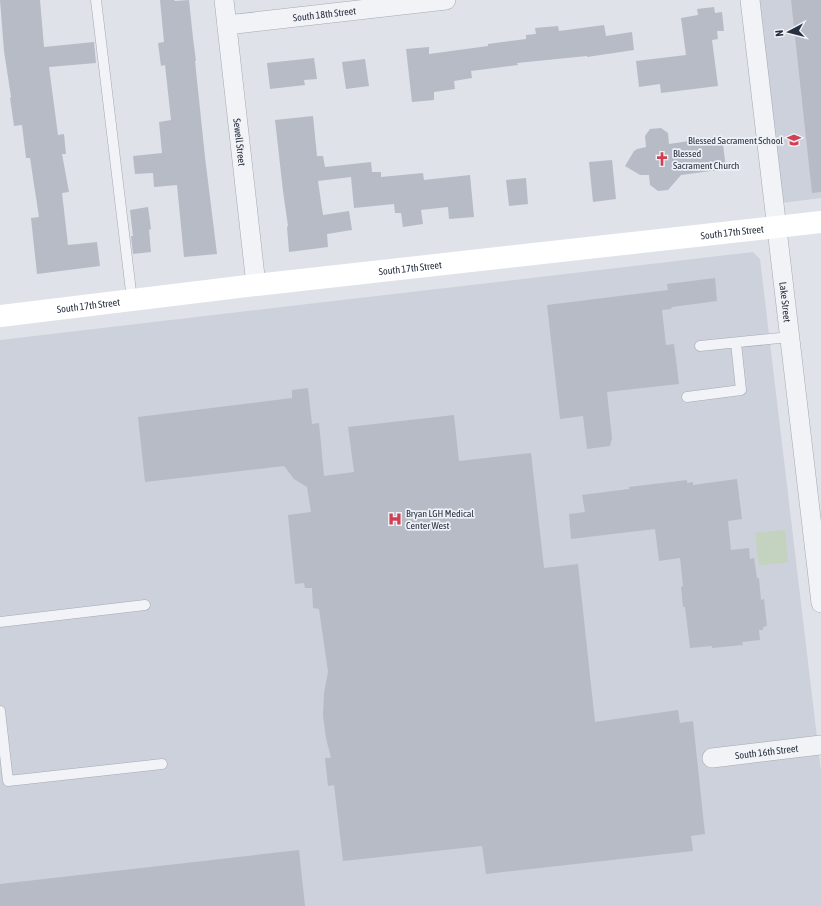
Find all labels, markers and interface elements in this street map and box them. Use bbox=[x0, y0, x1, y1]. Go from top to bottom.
street label: South 18th Street bbox=[292, 5, 357, 23]
north arrow bbox=[769, 12, 809, 52]
text: N bbox=[773, 29, 785, 37]
street label: Sewell Street bbox=[232, 118, 248, 167]
school or university icon: Blessed Sacrament School bbox=[786, 132, 802, 148]
place label: Blessed Sacrament School bbox=[688, 135, 783, 146]
place label: Blessed Sacrament Church bbox=[673, 148, 740, 171]
church icon: Blessed Sacrament Church bbox=[654, 151, 670, 167]
street label: South 17th Street bbox=[700, 223, 764, 241]
street label: South 17th Street bbox=[378, 259, 442, 277]
street label: Lake Street bbox=[778, 281, 793, 323]
street label: South 17th Street bbox=[56, 296, 121, 315]
place label: Bryan LGH Medical Center West bbox=[406, 508, 474, 531]
hospital icon: Bryan LGH Medical Center West bbox=[387, 511, 403, 527]
street label: South 16th Street bbox=[734, 742, 799, 761]

